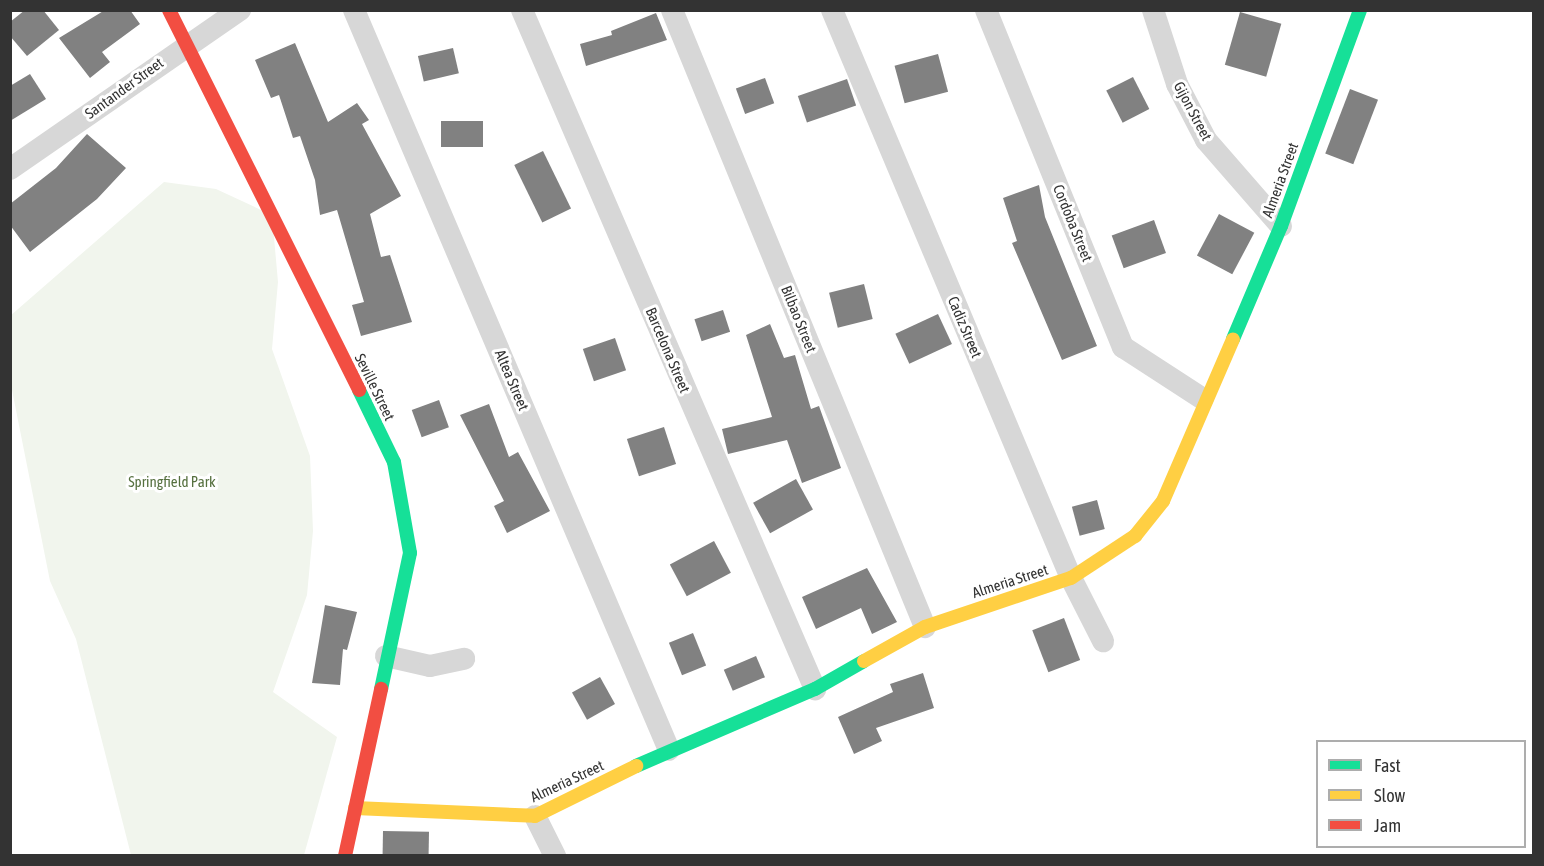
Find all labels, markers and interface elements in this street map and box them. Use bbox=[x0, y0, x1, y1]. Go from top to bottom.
street label: Santander Street bbox=[81, 54, 167, 122]
street label: Gijon Street bbox=[1170, 78, 1216, 144]
street label: Almeria Street bbox=[1258, 140, 1302, 220]
street label: Cordoba Street bbox=[1049, 182, 1097, 264]
street label: Bilbao Street bbox=[777, 283, 821, 355]
street label: Cadiz Street bbox=[944, 294, 986, 360]
street label: Barcelona Street bbox=[642, 305, 694, 395]
street label: Altea Street bbox=[491, 347, 533, 413]
street label: Seville Street bbox=[351, 351, 399, 423]
park label: Springfield Park bbox=[128, 473, 216, 491]
street label: Almeria Street bbox=[970, 560, 1050, 602]
legend bbox=[1316, 740, 1526, 848]
text: Fast bbox=[1374, 755, 1401, 776]
street label: Almeria Street bbox=[528, 756, 606, 806]
text: Slow bbox=[1374, 785, 1405, 806]
text: Jam bbox=[1374, 815, 1401, 836]

